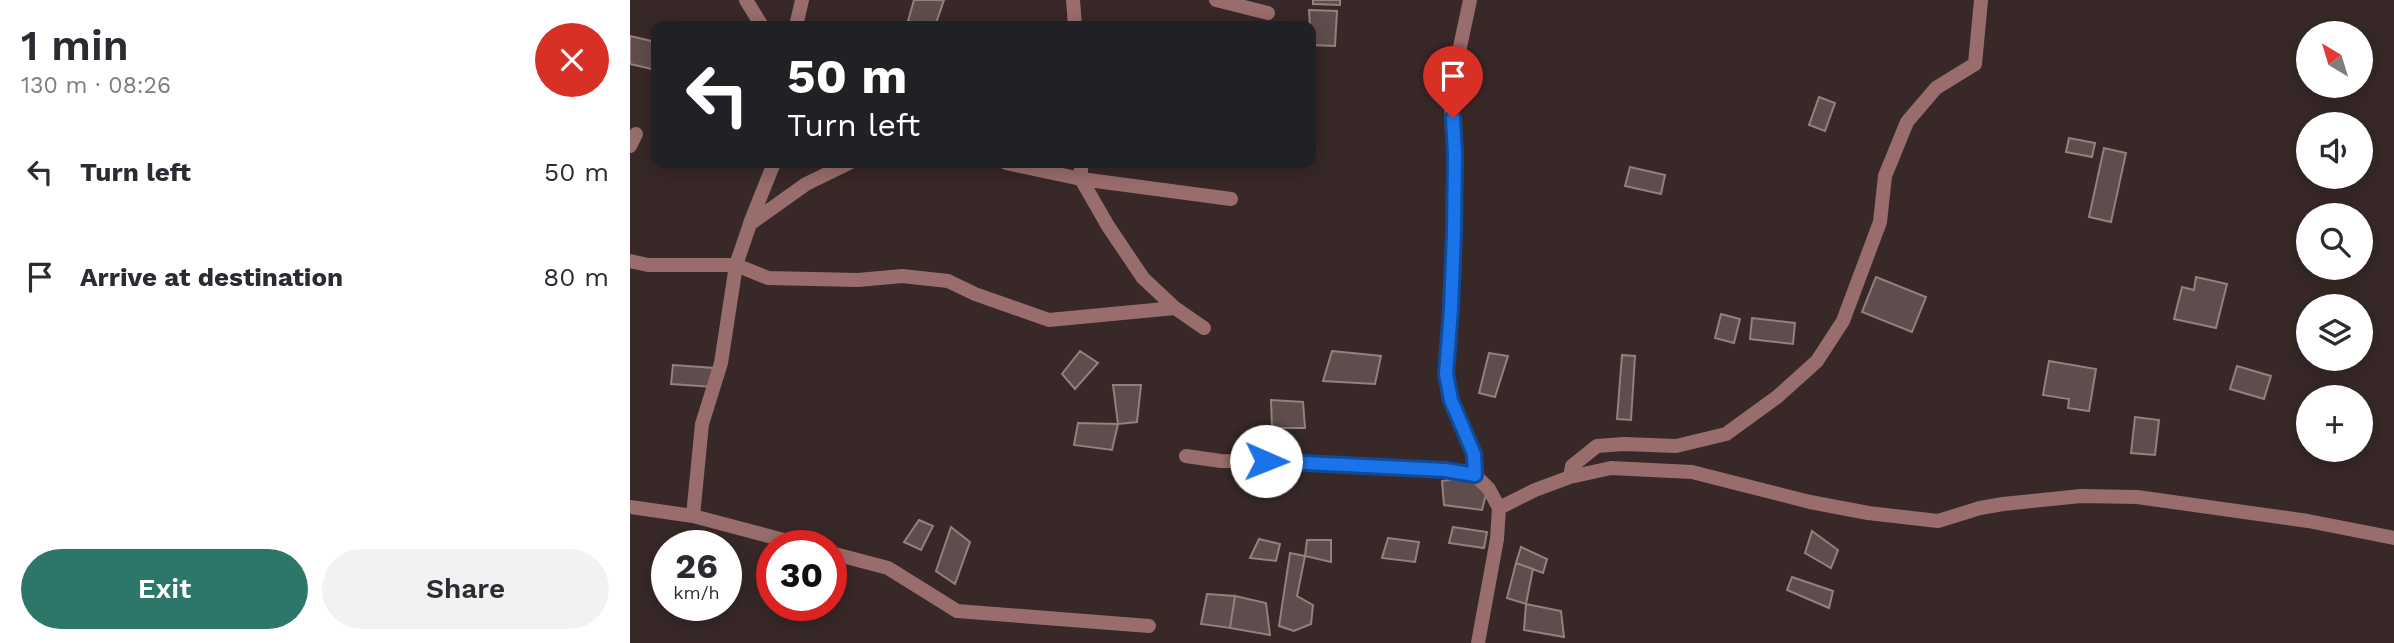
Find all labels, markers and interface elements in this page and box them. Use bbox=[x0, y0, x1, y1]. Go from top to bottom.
text: 1 min bbox=[21, 21, 129, 70]
north arrow bbox=[2296, 21, 2373, 98]
map controls bbox=[2296, 21, 2373, 462]
button: close bbox=[535, 23, 609, 97]
pin bbox=[1423, 46, 1483, 118]
text: 50 m bbox=[787, 47, 907, 105]
icon: left bbox=[672, 49, 763, 140]
icon: arrive bbox=[1434, 57, 1472, 95]
text: 130 m · 08:26 bbox=[21, 72, 171, 99]
text: Turn left bbox=[787, 106, 920, 144]
button: sound bbox=[2296, 112, 2373, 189]
icon: left bbox=[21, 153, 59, 191]
text: Turn left bbox=[80, 157, 191, 187]
text: 50 m bbox=[544, 157, 609, 187]
button: search bbox=[2296, 203, 2373, 280]
icon: arrive bbox=[21, 258, 59, 296]
text: Arrive at destination bbox=[80, 262, 343, 292]
text: 80 m bbox=[543, 262, 609, 292]
button: layers bbox=[2296, 294, 2373, 371]
button: + bbox=[2296, 385, 2373, 462]
position arrow bbox=[1229, 424, 1303, 498]
speed limit sign: 30 bbox=[756, 530, 847, 621]
text: 26 bbox=[675, 545, 718, 587]
button: Exit bbox=[21, 549, 308, 629]
button: Share bbox=[322, 549, 609, 629]
text: km/h bbox=[673, 582, 720, 603]

